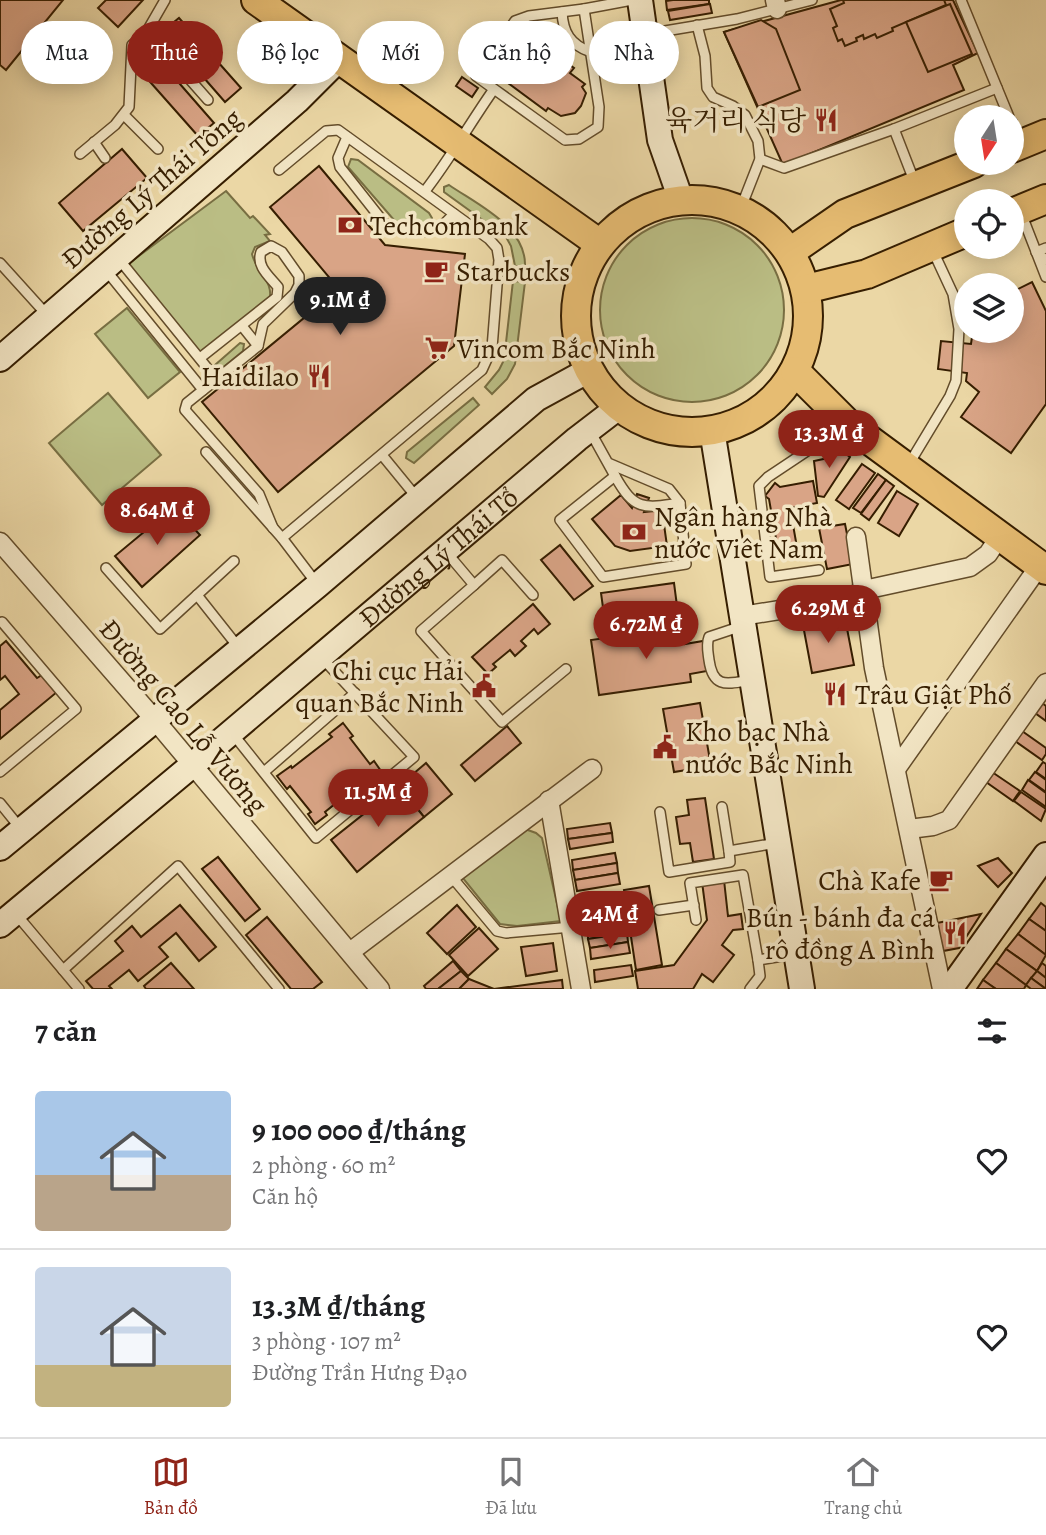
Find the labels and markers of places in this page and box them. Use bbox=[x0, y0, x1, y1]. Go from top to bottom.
place label: 육거리 식당 bbox=[665, 102, 806, 140]
restaurant icon: 육거리 식당 bbox=[812, 106, 840, 134]
place label: Techcombank bbox=[370, 207, 528, 245]
bank icon: Techcombank bbox=[336, 211, 364, 239]
place label: Starbucks bbox=[456, 253, 570, 291]
cafe icon: Starbucks bbox=[422, 257, 450, 285]
pin: 9.1M ₫ bbox=[283, 278, 397, 337]
place label: Vincom Bắc Ninh bbox=[456, 330, 656, 368]
supermarket icon: Vincom Bắc Ninh bbox=[423, 334, 451, 362]
place label: Haidilao bbox=[201, 358, 299, 396]
restaurant icon: Haidilao bbox=[305, 362, 333, 390]
pin: 13.3M ₫ bbox=[764, 410, 894, 470]
pin: 8.64M ₫ bbox=[92, 488, 222, 547]
place label: Ngân hàng Nhà nước Viêt Nam bbox=[654, 498, 832, 568]
bank icon: Ngân hàng Nhà nước Viêt Nam bbox=[620, 518, 648, 546]
pin: 6.29M ₫ bbox=[763, 586, 893, 645]
pin: 6.72M ₫ bbox=[581, 602, 711, 661]
place label: Chi cục Hải quan Bắc Ninh bbox=[295, 652, 464, 722]
public building icon: Chi cục Hải quan Bắc Ninh bbox=[470, 672, 498, 700]
place label: Trâu Giật Phố bbox=[855, 676, 1012, 714]
restaurant icon: Trâu Giật Phố bbox=[821, 680, 849, 708]
place label: Kho bạc Nhà nước Bắc Ninh bbox=[685, 713, 853, 783]
public building icon: Kho bạc Nhà nước Bắc Ninh bbox=[651, 733, 679, 761]
pin: 11.5M ₫ bbox=[313, 770, 443, 829]
place label: Chà Kafe bbox=[818, 862, 921, 900]
cafe icon: Chà Kafe bbox=[927, 866, 955, 894]
pin: 24M ₫ bbox=[561, 892, 659, 951]
place label: Bún - bánh đa cá rô đồng A Bình bbox=[746, 899, 935, 969]
restaurant icon: Bún - bánh đa cá rô đồng A Bình bbox=[941, 919, 969, 947]

